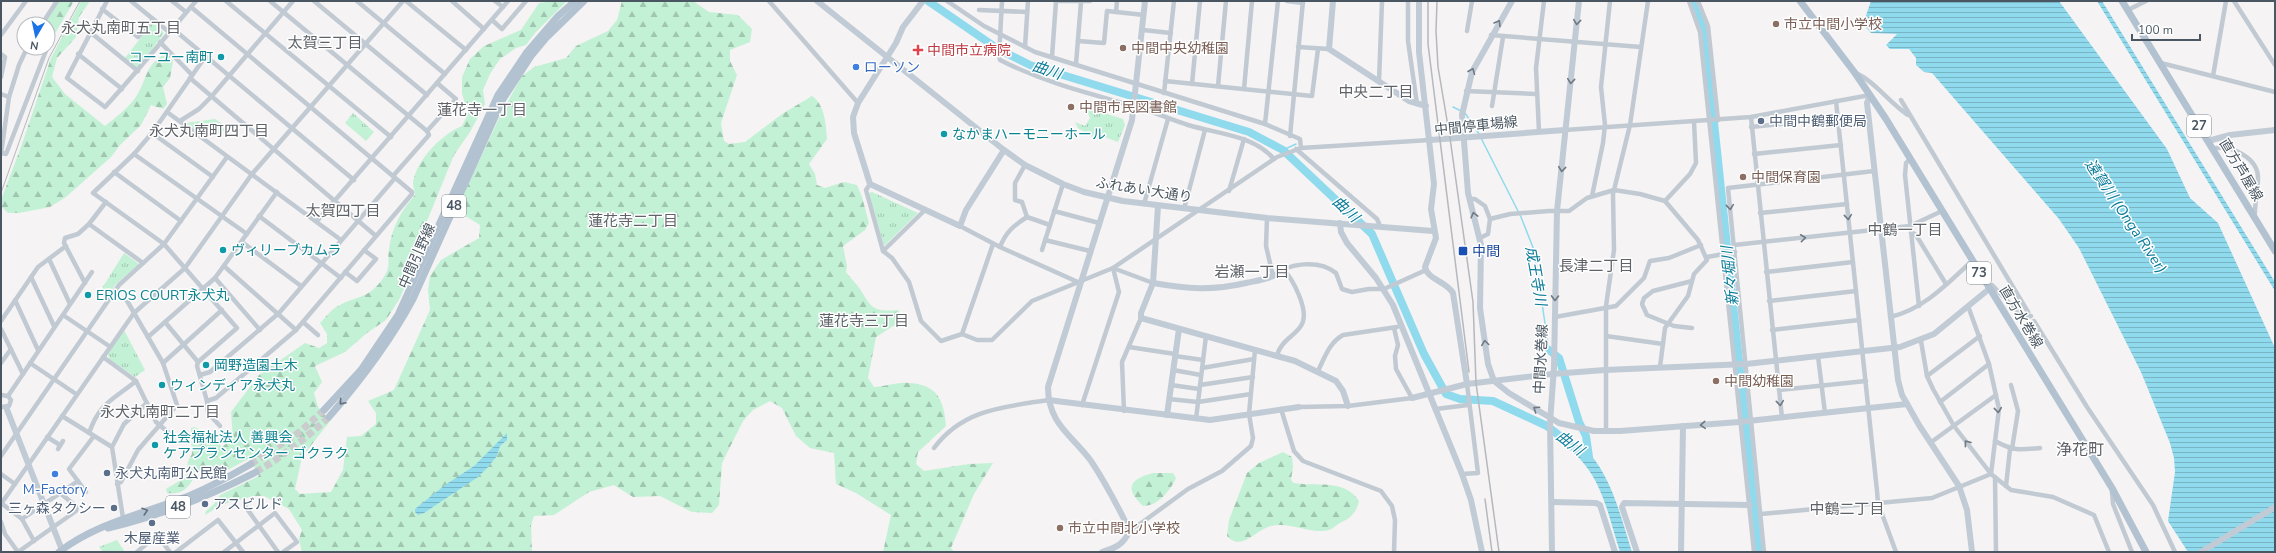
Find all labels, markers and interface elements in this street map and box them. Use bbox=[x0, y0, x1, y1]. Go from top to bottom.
place label: 市立中間小学校 bbox=[1784, 15, 1882, 34]
north arrow bbox=[16, 16, 56, 56]
scale bar bbox=[2132, 16, 2200, 42]
district label: 永犬丸南町五丁目 bbox=[61, 18, 181, 38]
one-way arrow bbox=[1573, 19, 1582, 25]
marker: 市立中間小学校 bbox=[1771, 19, 1781, 29]
one-way arrow bbox=[1493, 20, 1500, 27]
text: 100 m bbox=[2138, 22, 2173, 38]
district label: 太賀三丁目 bbox=[287, 33, 363, 53]
text: N bbox=[29, 37, 40, 53]
place label: 中間中央幼稚園 bbox=[1131, 39, 1229, 58]
place label: 中間市立病院 bbox=[927, 41, 1011, 60]
marker: 中間中央幼稚園 bbox=[1118, 43, 1128, 53]
marker: 中間市立病院 bbox=[912, 44, 924, 56]
place label: コーユー南町 bbox=[129, 48, 213, 67]
marker: コーユー南町 bbox=[216, 52, 226, 62]
water label: 曲川 bbox=[1030, 56, 1066, 85]
place label: ローソン bbox=[864, 58, 920, 77]
marker: ローソン bbox=[851, 62, 861, 72]
one-way arrow bbox=[1468, 67, 1476, 74]
one-way arrow bbox=[1566, 78, 1575, 84]
district label: 中央二丁目 bbox=[1338, 82, 1414, 102]
place label: 中間市民図書館 bbox=[1079, 98, 1177, 117]
district label: 蓮花寺一丁目 bbox=[437, 100, 527, 120]
marker: 中間市民図書館 bbox=[1066, 102, 1076, 112]
street label: 中間停車場線 bbox=[1433, 112, 1519, 140]
place label: 中間中鶴郵便局 bbox=[1769, 112, 1867, 131]
road number: 27 bbox=[2187, 115, 2211, 137]
marker: 中間中鶴郵便局 bbox=[1756, 116, 1766, 126]
district label: 永犬丸南町四丁目 bbox=[149, 121, 269, 141]
place label: なかまハーモニーホール bbox=[952, 125, 1106, 144]
marker: なかまハーモニーホール bbox=[939, 129, 949, 139]
street label: 直方芦屋線 bbox=[2215, 135, 2267, 205]
water label: 遠賀川 (Onga River) bbox=[2080, 155, 2172, 277]
one-way arrow bbox=[1557, 165, 1566, 172]
place label: 中間保育園 bbox=[1751, 168, 1821, 187]
marker: 中間保育園 bbox=[1738, 172, 1748, 182]
street label: ふれあい大通り bbox=[1094, 173, 1194, 207]
water label: 曲川 bbox=[1328, 191, 1365, 228]
road number: 48 bbox=[442, 195, 466, 217]
district label: 太賀四丁目 bbox=[305, 201, 381, 221]
one-way arrow bbox=[1725, 204, 1734, 210]
district label: 蓮花寺二丁目 bbox=[588, 211, 678, 231]
one-way arrow bbox=[1470, 211, 1479, 218]
one-way arrow bbox=[1844, 214, 1853, 221]
street label: 中間引野線 bbox=[394, 220, 440, 292]
district label: 中鶴一丁目 bbox=[1867, 220, 1943, 240]
one-way arrow bbox=[1800, 233, 1806, 242]
place label: ヴィリーブカムラ bbox=[231, 241, 341, 260]
place label: 中間 bbox=[1472, 242, 1500, 261]
water label: 新々堀川 bbox=[1717, 243, 1743, 307]
marker: ヴィリーブカムラ bbox=[218, 245, 228, 255]
marker: 中間 bbox=[1457, 245, 1469, 257]
water label: 成王寺川 bbox=[1521, 245, 1551, 309]
district label: 長津二丁目 bbox=[1558, 256, 1634, 276]
district label: 岩瀬一丁目 bbox=[1214, 262, 1290, 282]
road number: 73 bbox=[1967, 262, 1991, 284]
street label: 直方水巻線 bbox=[1995, 282, 2047, 352]
place label: ERIOS COURT永犬丸 bbox=[96, 286, 230, 305]
marker: ERIOS COURT永犬丸 bbox=[83, 290, 93, 300]
one-way arrow bbox=[1551, 295, 1559, 301]
district label: 蓮花寺三丁目 bbox=[819, 311, 909, 331]
street label: 中間水巻線 bbox=[1530, 324, 1552, 394]
one-way arrow bbox=[1481, 340, 1490, 346]
place label: 岡野造園土木 bbox=[214, 356, 298, 375]
marker: 岡野造園土木 bbox=[201, 360, 211, 370]
place label: 中間幼稚園 bbox=[1724, 372, 1794, 391]
place label: ウィンディア永犬丸 bbox=[170, 376, 295, 395]
marker: 中間幼稚園 bbox=[1711, 376, 1721, 386]
marker: ウィンディア永犬丸 bbox=[157, 380, 167, 390]
one-way arrow bbox=[339, 397, 346, 405]
one-way arrow bbox=[1776, 400, 1785, 406]
district label: 永犬丸南町二丁目 bbox=[100, 402, 220, 422]
one-way arrow bbox=[1534, 406, 1541, 413]
one-way arrow bbox=[1994, 407, 2003, 413]
one-way arrow bbox=[1700, 420, 1706, 429]
water label: 曲川 bbox=[1552, 426, 1590, 461]
place label: 社会福祉法人 善興会 ケアプランセンター ゴクラク bbox=[163, 428, 349, 463]
district label: 浄花町 bbox=[2056, 439, 2104, 461]
marker: 社会福祉法人 善興会 ケアプランセンター ゴクラク bbox=[150, 440, 160, 450]
one-way arrow bbox=[1964, 440, 1972, 447]
place label: 永犬丸南町公民館 bbox=[115, 464, 227, 483]
marker: 永犬丸南町公民館 bbox=[102, 468, 112, 478]
marker: M-Factory bbox=[50, 469, 60, 479]
place label: M-Factory bbox=[23, 480, 88, 499]
place label: アスビルド bbox=[213, 495, 283, 514]
road number: 48 bbox=[166, 496, 190, 518]
place label: 三ヶ森タクシー bbox=[8, 499, 106, 518]
marker: アスビルド bbox=[200, 499, 210, 509]
district label: 中鶴二丁目 bbox=[1809, 499, 1885, 519]
marker: 三ヶ森タクシー bbox=[109, 503, 119, 513]
one-way arrow bbox=[142, 507, 149, 515]
marker: 木屋産業 bbox=[147, 518, 157, 528]
place label: 市立中間北小学校 bbox=[1068, 519, 1180, 538]
marker: 市立中間北小学校 bbox=[1055, 523, 1065, 533]
place label: 木屋産業 bbox=[124, 529, 180, 548]

